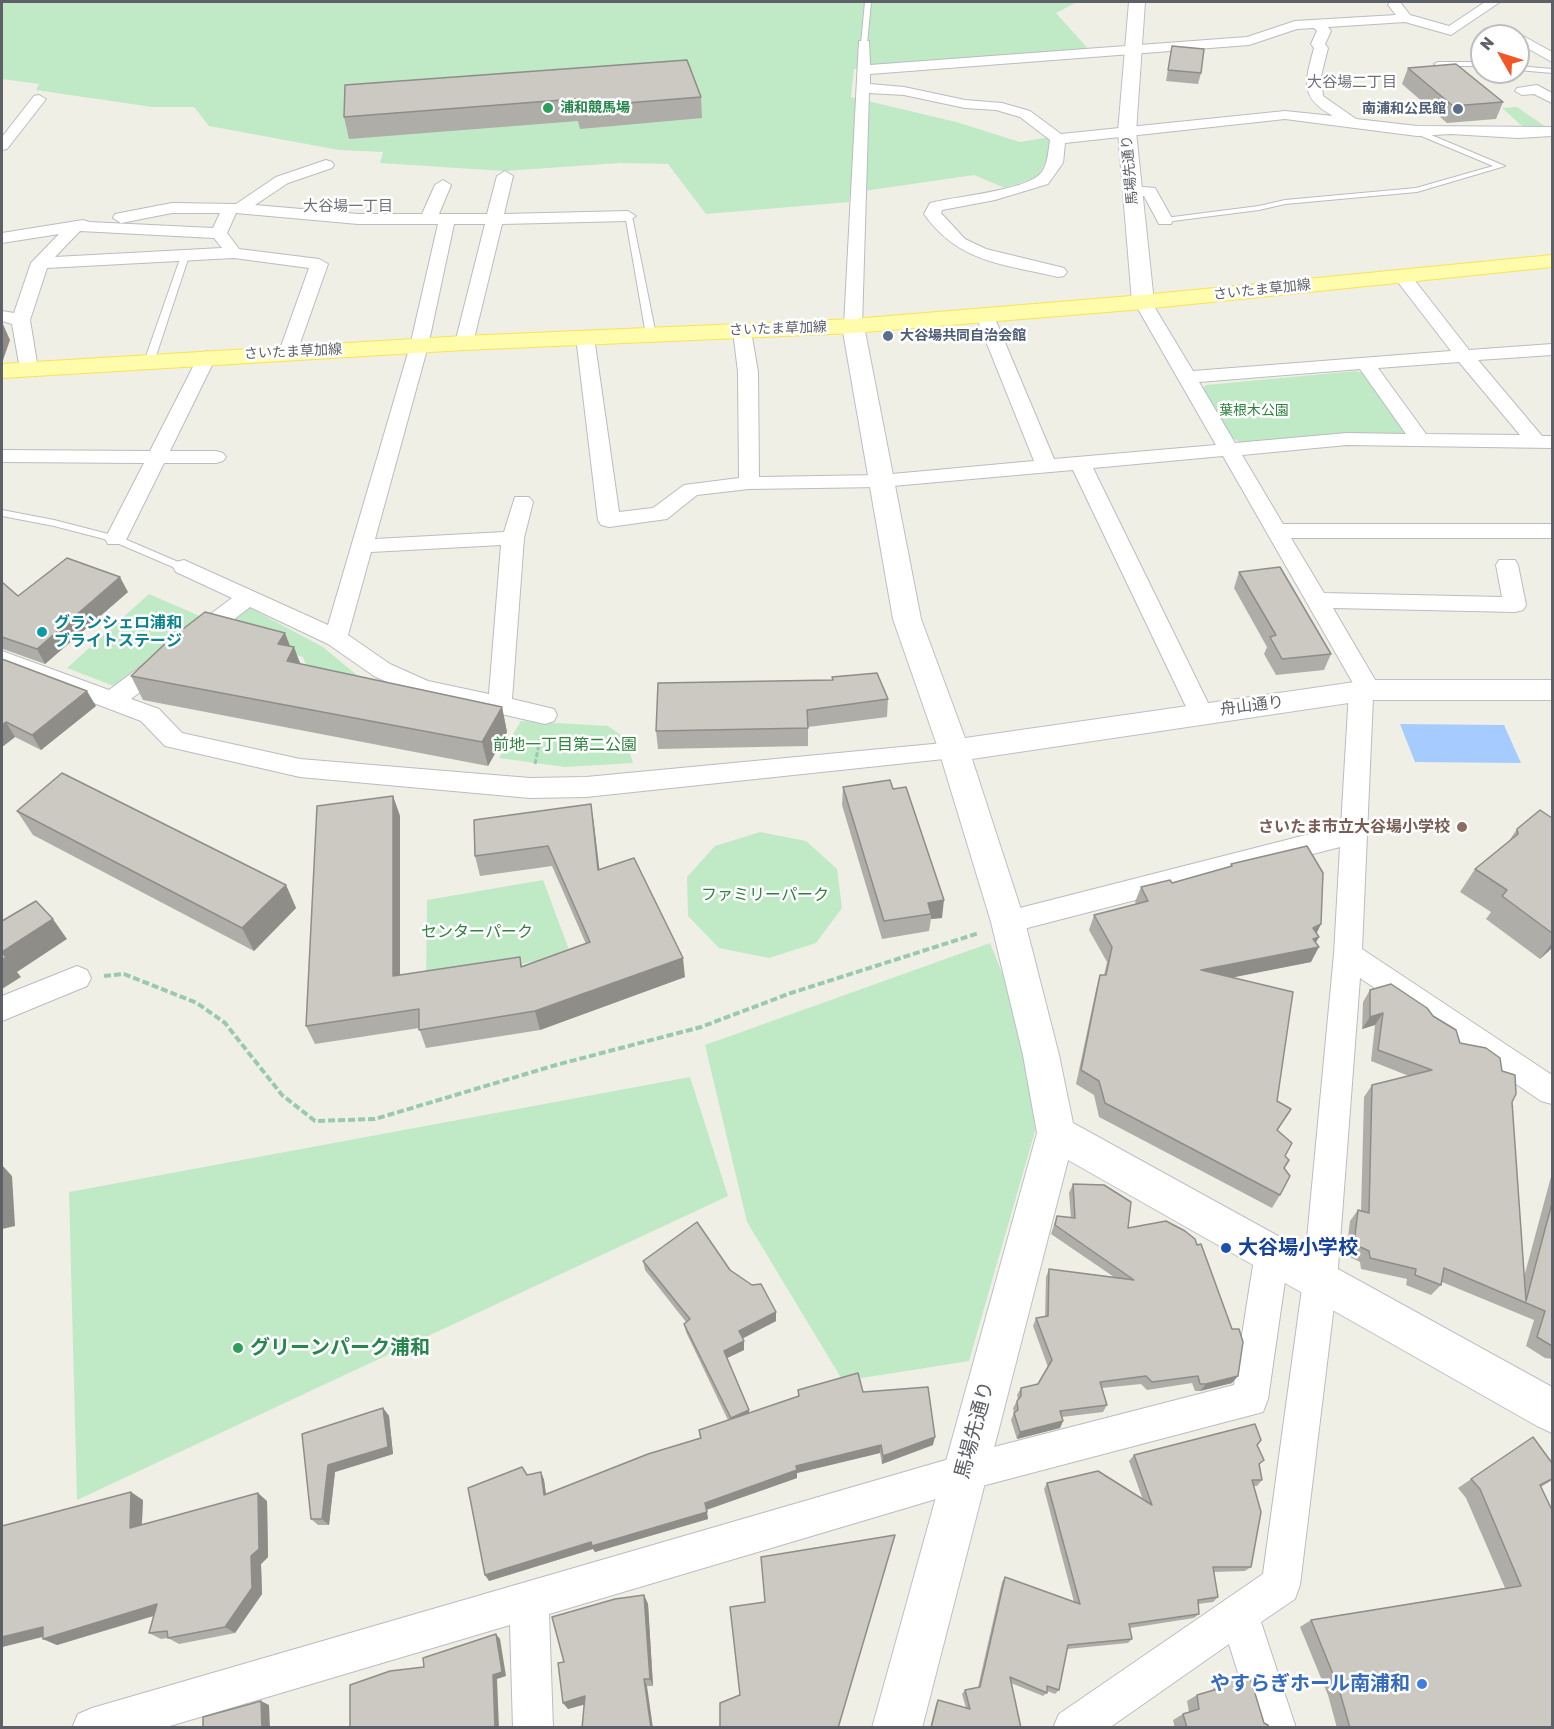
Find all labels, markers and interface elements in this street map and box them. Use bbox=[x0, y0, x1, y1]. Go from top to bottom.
north arrow bbox=[1470, 24, 1530, 84]
text: N bbox=[1476, 33, 1498, 54]
district label: 大谷場二丁目 bbox=[1307, 74, 1397, 92]
place label: 浦和競馬場 bbox=[560, 100, 630, 116]
marker: 浦和競馬場 bbox=[541, 101, 555, 115]
place label: 南浦和公民館 bbox=[1362, 101, 1446, 117]
marker: 南浦和公民館 bbox=[1451, 102, 1465, 116]
street label: 馬場先通り bbox=[1119, 134, 1141, 206]
district label: 大谷場一丁目 bbox=[303, 198, 393, 216]
street label: さいたま草加線 bbox=[1212, 277, 1312, 303]
street label: さいたま草加線 bbox=[729, 319, 827, 339]
place label: 大谷場共同自治会館 bbox=[900, 328, 1026, 344]
marker: 大谷場共同自治会館 bbox=[881, 329, 895, 343]
street label: さいたま草加線 bbox=[244, 341, 342, 363]
park label: 葉根木公園 bbox=[1219, 403, 1289, 419]
place label: グランシェロ浦和 ブライトステージ bbox=[54, 613, 182, 651]
marker: グランシェロ浦和 ブライトステージ bbox=[35, 625, 49, 639]
street label: 舟山通り bbox=[1219, 693, 1285, 719]
park label: 前地一丁目第二公園 bbox=[493, 735, 637, 755]
place label: さいたま市立大谷場小学校 bbox=[1258, 817, 1450, 837]
marker: さいたま市立大谷場小学校 bbox=[1455, 820, 1469, 834]
park label: ファミリーパーク bbox=[701, 885, 829, 905]
park label: センターパーク bbox=[421, 922, 533, 942]
place label: 大谷場小学校 bbox=[1238, 1236, 1358, 1260]
marker: 大谷場小学校 bbox=[1219, 1241, 1233, 1255]
place label: グリーンパーク浦和 bbox=[250, 1336, 430, 1360]
marker: グリーンパーク浦和 bbox=[231, 1341, 245, 1355]
street label: 馬場先通り bbox=[950, 1379, 1000, 1481]
place label: やすらぎホール南浦和 bbox=[1210, 1672, 1410, 1696]
marker: やすらぎホール南浦和 bbox=[1415, 1677, 1429, 1691]

